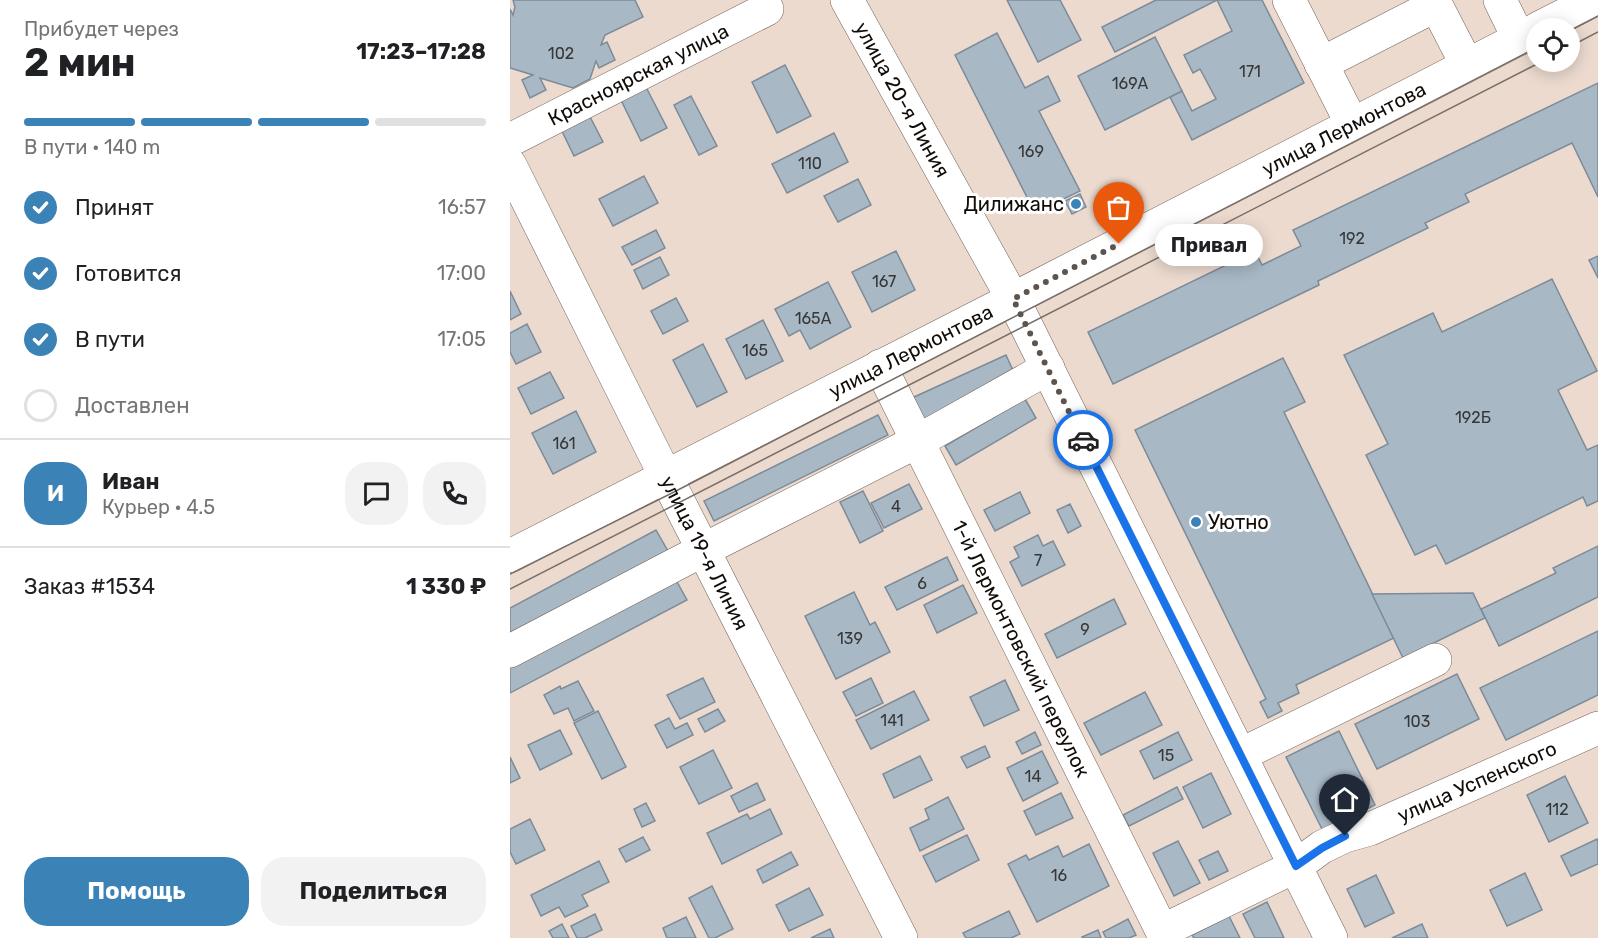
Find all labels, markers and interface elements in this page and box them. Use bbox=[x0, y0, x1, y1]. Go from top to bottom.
text: Прибудет через bbox=[24, 17, 179, 41]
street label: улица 20-я Линия bbox=[850, 18, 955, 182]
map controls bbox=[1526, 18, 1580, 72]
button: locate bbox=[1526, 18, 1580, 72]
street label: Красноярская улица bbox=[544, 19, 733, 131]
text: 17:23–17:28 bbox=[356, 38, 486, 65]
text: 2 мин bbox=[24, 40, 136, 86]
house number: 102 bbox=[548, 44, 574, 63]
house number: 171 bbox=[1239, 62, 1261, 81]
house number: 169А bbox=[1112, 74, 1149, 93]
street label: улица Лермонтова bbox=[1258, 77, 1430, 181]
text: В пути · 140 m bbox=[24, 135, 160, 159]
house number: 169 bbox=[1018, 142, 1044, 161]
house number: 110 bbox=[798, 154, 822, 173]
pin bbox=[1093, 182, 1144, 244]
icon: check bbox=[24, 191, 57, 224]
icon: bag bbox=[1102, 191, 1135, 224]
place label: Дилижанс bbox=[964, 192, 1064, 216]
text: Принят bbox=[75, 194, 154, 221]
text: 16:57 bbox=[438, 195, 486, 219]
marker: Дилижанс bbox=[1069, 197, 1083, 211]
callout: Привал bbox=[1155, 223, 1263, 265]
house number: 192 bbox=[1339, 229, 1365, 248]
text: Привал bbox=[1171, 233, 1247, 257]
icon: check bbox=[24, 257, 57, 290]
text: Готовится bbox=[75, 260, 181, 287]
text: 17:00 bbox=[437, 261, 486, 285]
house number: 167 bbox=[872, 272, 896, 291]
street label: улица Лермонтова bbox=[825, 299, 997, 403]
house number: 165А bbox=[795, 309, 832, 328]
icon: check bbox=[24, 323, 57, 356]
text: В пути bbox=[75, 326, 145, 353]
text: 17:05 bbox=[437, 327, 486, 351]
house number: 165 bbox=[742, 341, 768, 360]
text: Доставлен bbox=[75, 392, 190, 419]
house number: 192Б bbox=[1455, 408, 1491, 427]
courier bbox=[1053, 410, 1113, 470]
icon: car bbox=[1067, 424, 1100, 457]
house number: 161 bbox=[553, 434, 575, 453]
button: chat bbox=[345, 462, 408, 525]
button: phone bbox=[423, 462, 486, 525]
text: Иван bbox=[102, 468, 160, 495]
street label: улица 19-я Линия bbox=[655, 472, 754, 634]
text: И bbox=[47, 480, 64, 507]
text: Курьер · 4.5 bbox=[102, 495, 215, 519]
house number: 4 bbox=[891, 497, 901, 516]
place label: Уютно bbox=[1208, 510, 1269, 534]
marker: Уютно bbox=[1189, 515, 1203, 529]
street label: 1-й Лермонтовский переулок bbox=[947, 516, 1095, 781]
house number: 7 bbox=[1034, 551, 1042, 570]
text: Заказ #1534 bbox=[24, 573, 155, 600]
text: 1 330 ₽ bbox=[406, 573, 486, 600]
house number: 6 bbox=[917, 574, 927, 593]
house number: 9 bbox=[1080, 620, 1090, 639]
house number: 139 bbox=[837, 629, 863, 648]
house number: 141 bbox=[880, 711, 904, 730]
house number: 103 bbox=[1404, 712, 1430, 731]
street label: улица Успенского bbox=[1394, 736, 1560, 827]
house number: 15 bbox=[1158, 746, 1174, 765]
house number: 14 bbox=[1025, 767, 1041, 786]
pin bbox=[1319, 774, 1370, 836]
icon: home bbox=[1328, 783, 1361, 816]
house number: 112 bbox=[1545, 800, 1569, 819]
button: Помощь bbox=[24, 857, 249, 926]
button: Поделиться bbox=[261, 857, 486, 926]
house number: 16 bbox=[1051, 866, 1068, 885]

